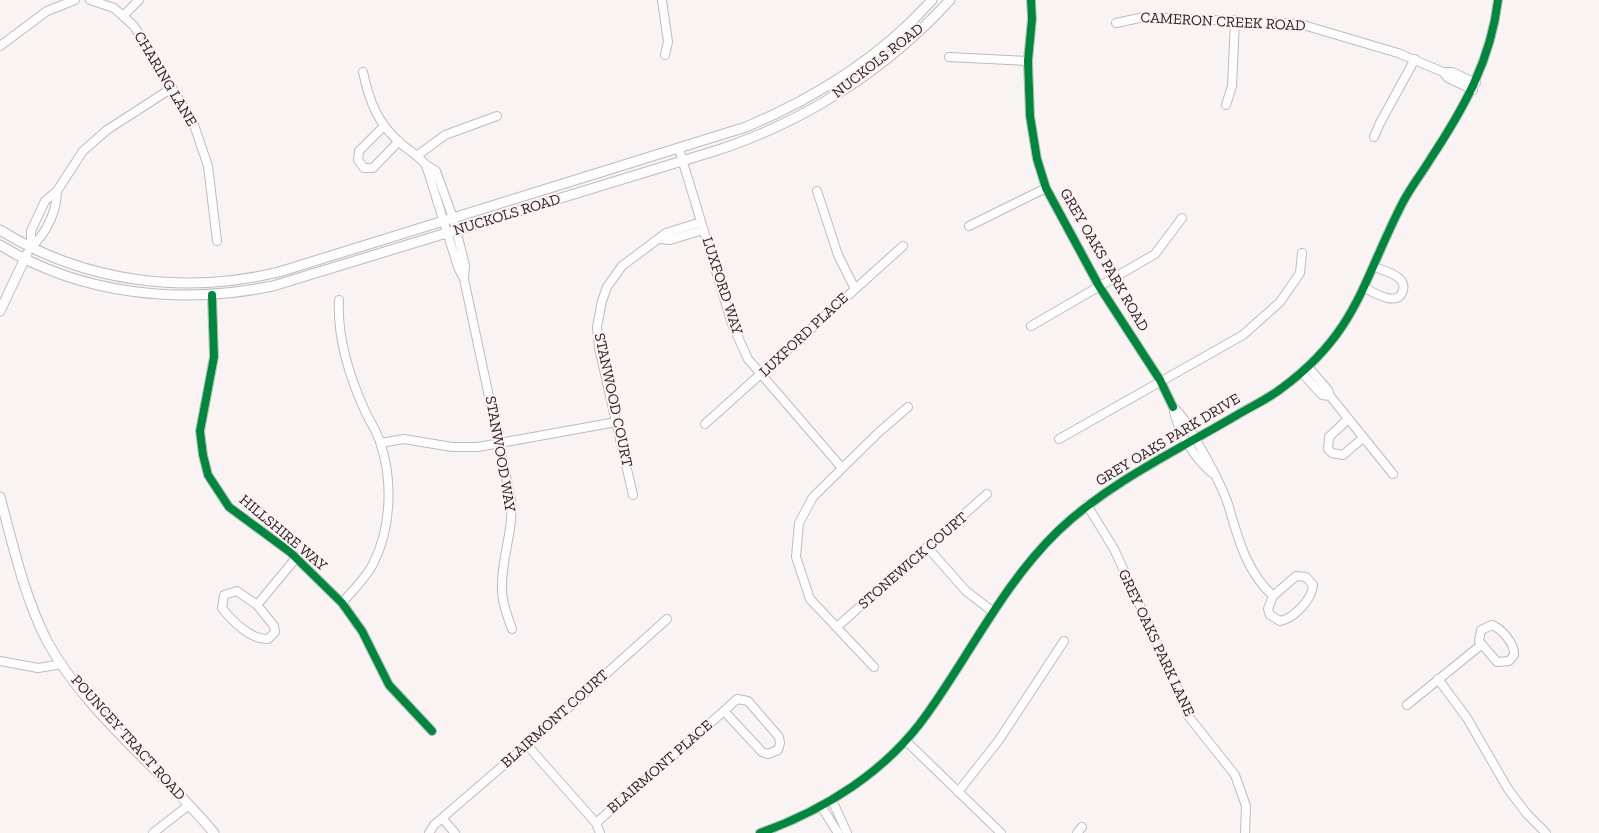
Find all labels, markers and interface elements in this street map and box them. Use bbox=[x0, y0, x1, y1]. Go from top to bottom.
street label: CAMERON CREEK ROAD bbox=[1140, 9, 1306, 35]
street label: NUCKOLS ROAD bbox=[829, 20, 927, 102]
street label: CHARING LANE bbox=[130, 28, 200, 130]
street label: GREY OAKS PARK ROAD bbox=[1056, 185, 1152, 335]
street label: NUCKOLS ROAD bbox=[451, 190, 563, 240]
street label: LUXFORD WAY bbox=[698, 235, 746, 337]
street label: LUXFORD PLACE bbox=[756, 289, 852, 381]
street label: STANWOOD COURT bbox=[590, 331, 636, 469]
street label: GREY OAKS PARK DRIVE bbox=[1093, 390, 1243, 490]
street label: STANWOOD WAY bbox=[481, 395, 519, 513]
street label: HILLSHIRE WAY bbox=[235, 491, 331, 575]
street label: STONEWICK COURT bbox=[855, 509, 971, 613]
street label: GREY OAKS PARK LANE bbox=[1114, 567, 1198, 719]
street label: BLAIRMONT COURT bbox=[498, 666, 612, 772]
street label: POUNCEY TRACT ROAD bbox=[67, 672, 189, 804]
street label: BLAIRMONT PLACE bbox=[604, 717, 716, 817]

